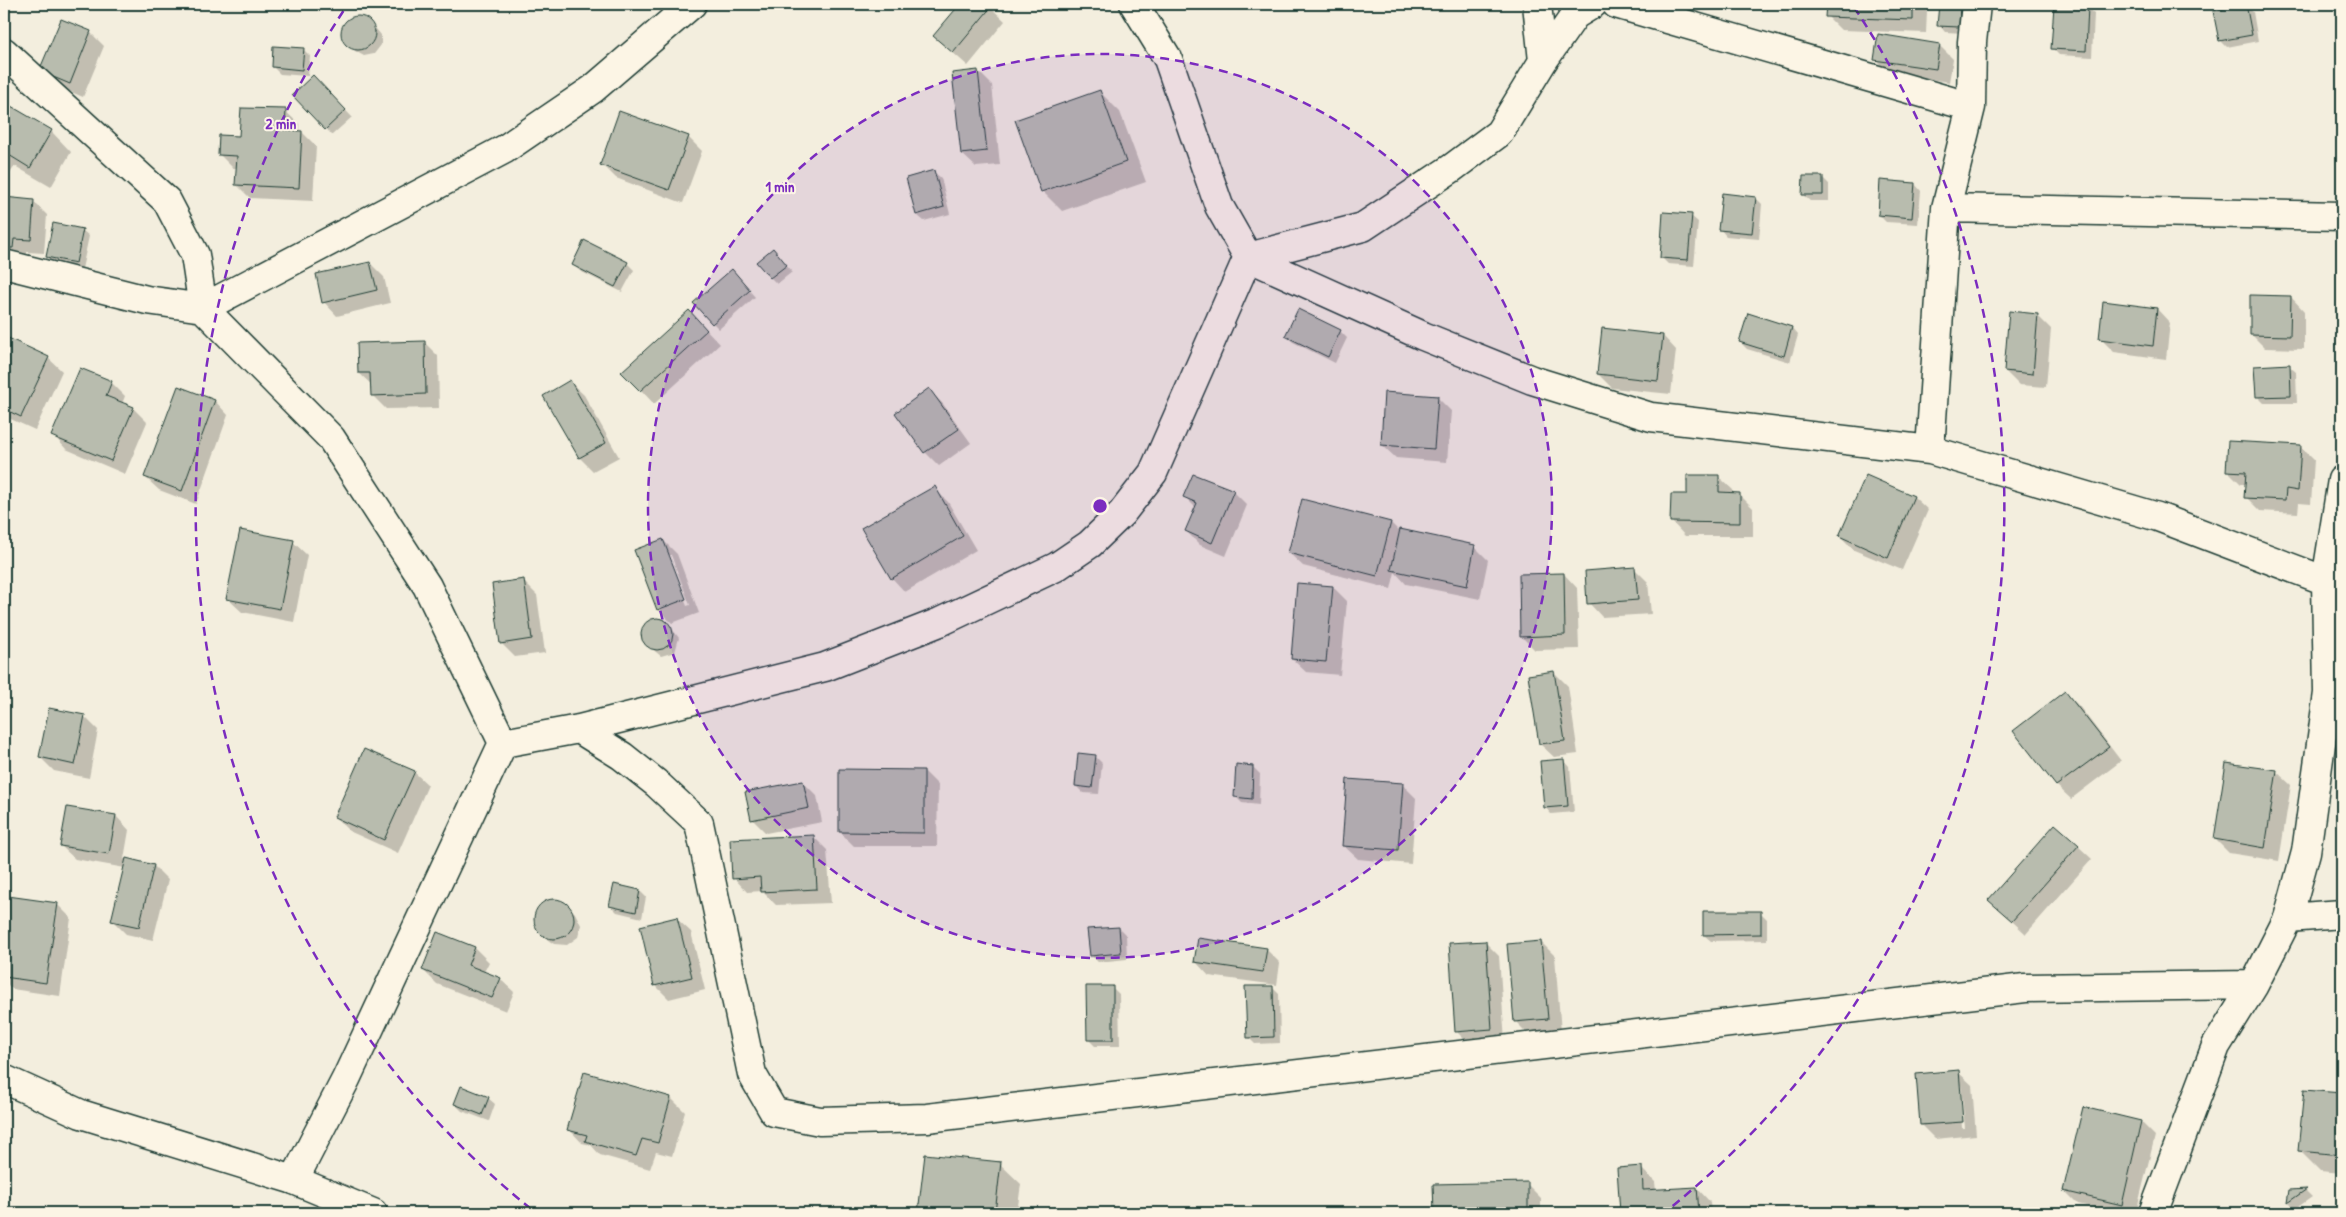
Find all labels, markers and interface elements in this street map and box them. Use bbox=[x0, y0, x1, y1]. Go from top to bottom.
text: 2 min bbox=[266, 113, 297, 134]
text: 1 min bbox=[765, 176, 795, 197]
centre of rings bbox=[1091, 497, 1109, 515]

